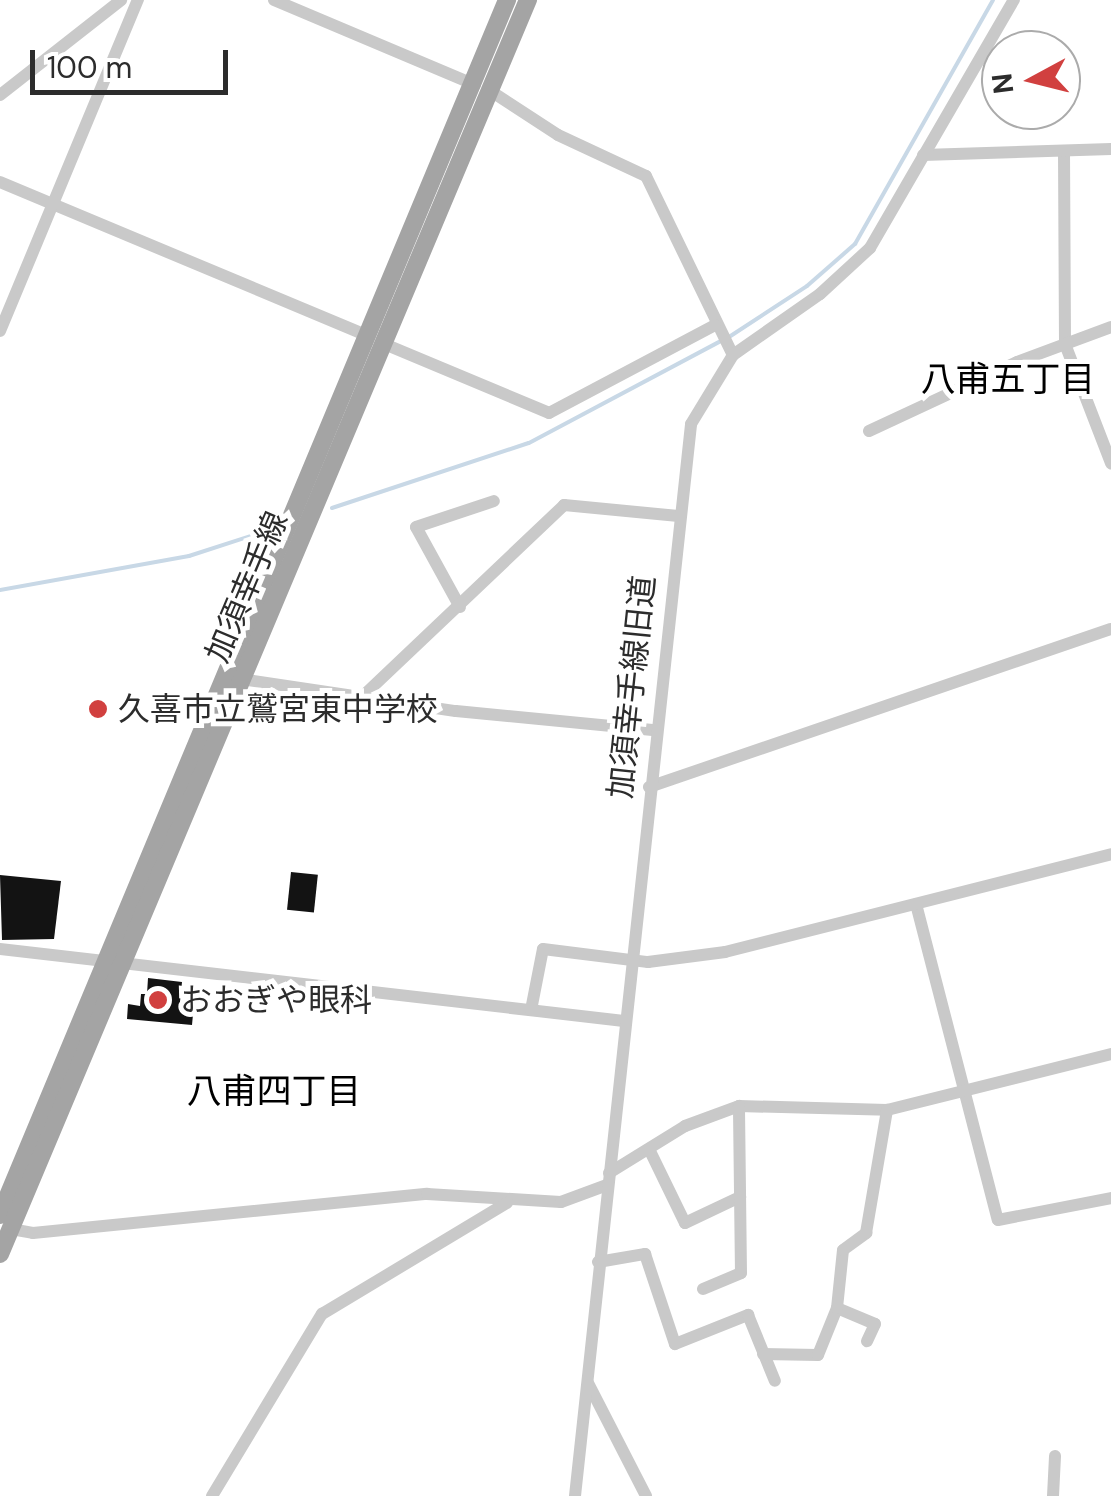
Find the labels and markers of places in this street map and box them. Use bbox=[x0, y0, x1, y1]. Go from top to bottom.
place label: 久喜市立鷲宮東中学校 bbox=[118, 690, 438, 728]
marker: 久喜市立鷲宮東中学校 bbox=[87, 698, 109, 720]
place label: おおぎや眼科 bbox=[180, 981, 372, 1019]
marker: おおぎや眼科 bbox=[145, 987, 171, 1013]

